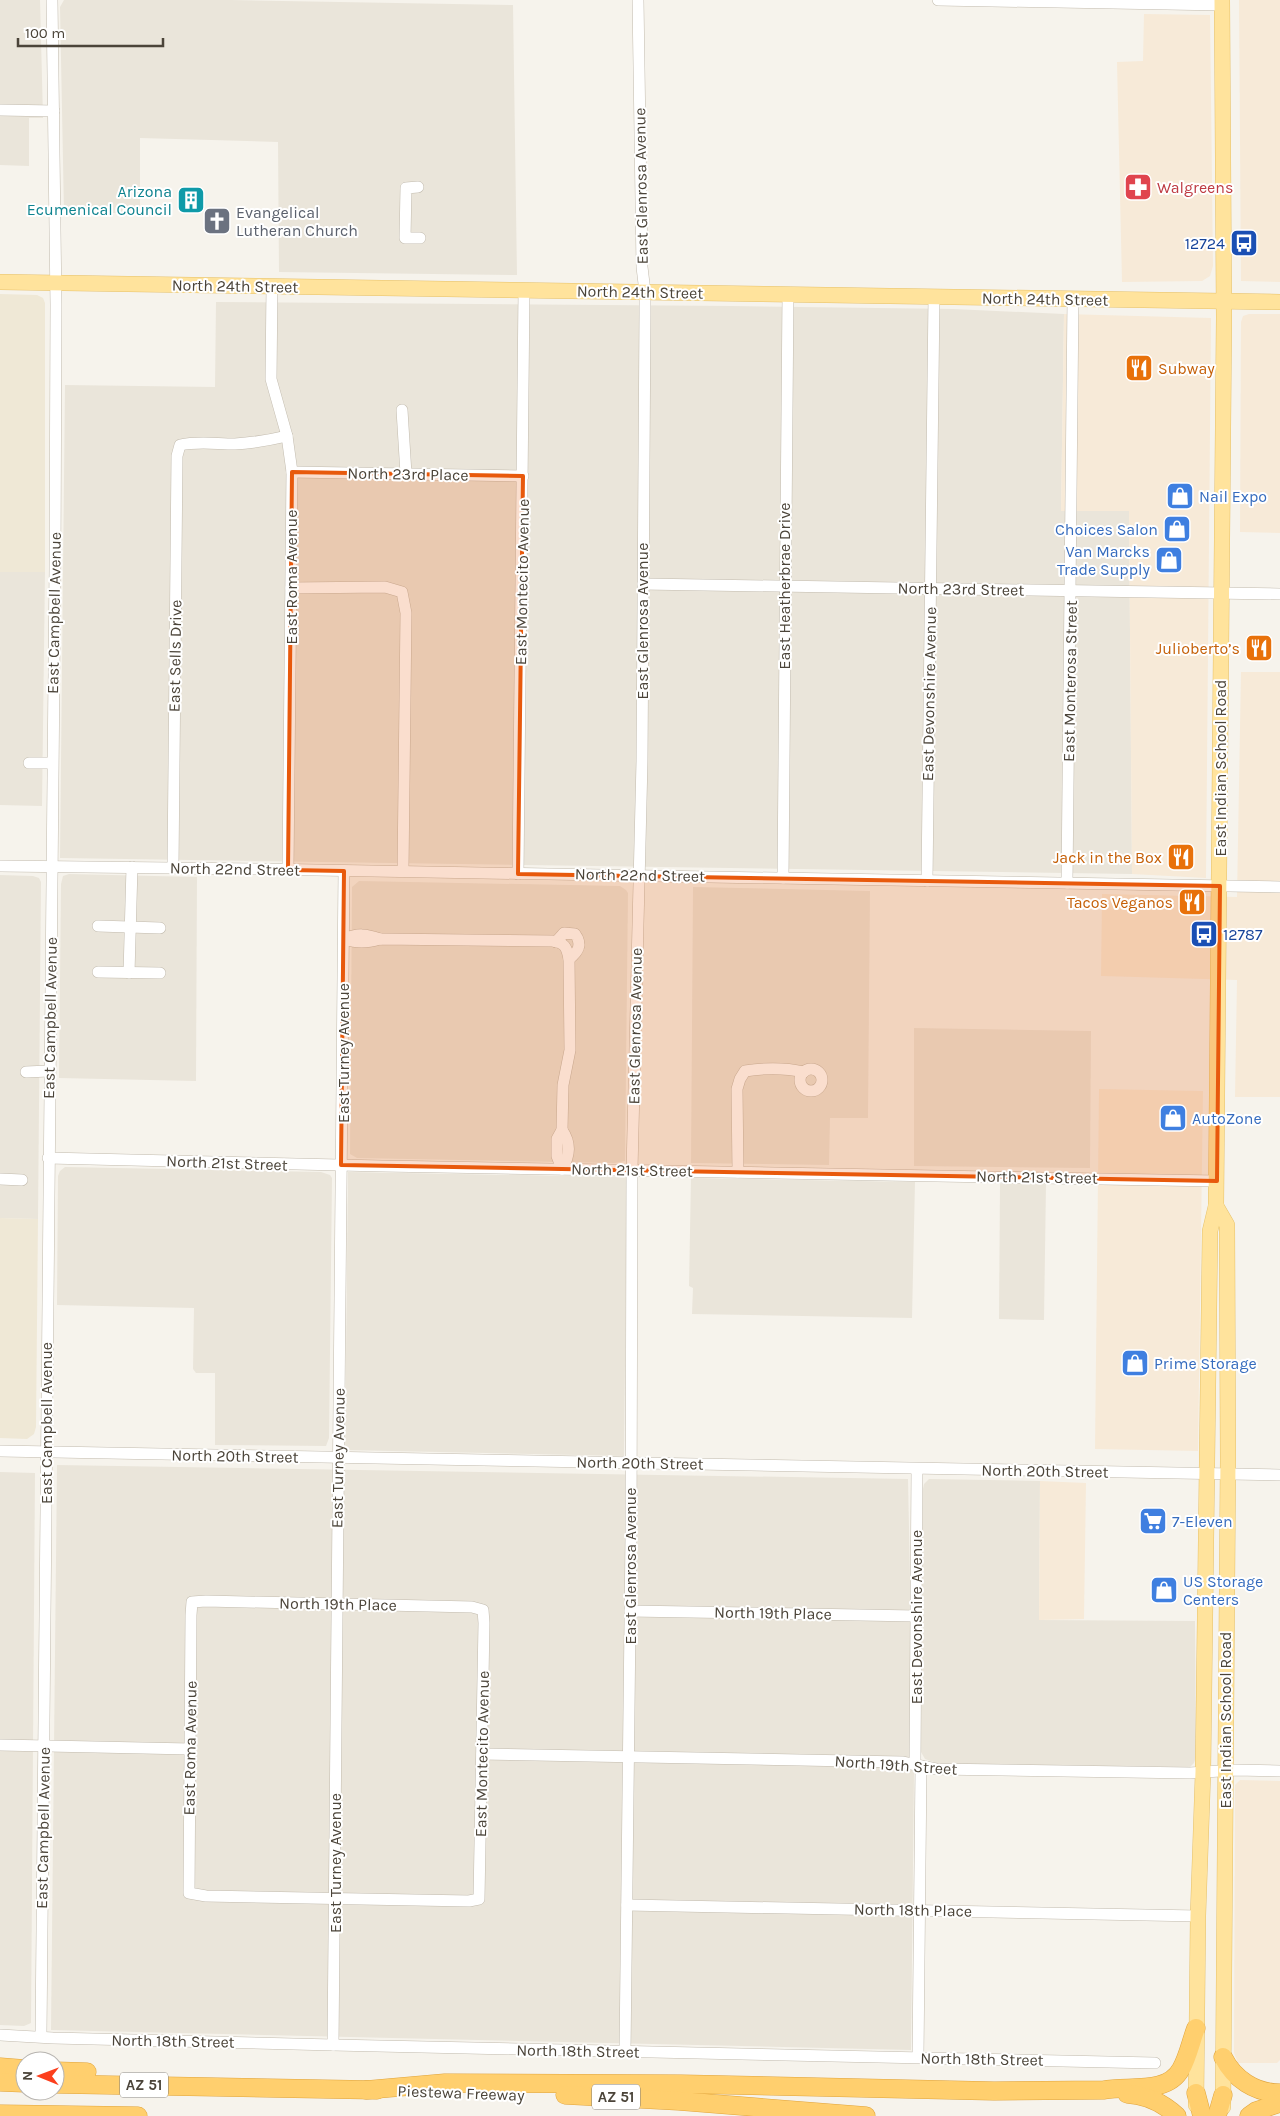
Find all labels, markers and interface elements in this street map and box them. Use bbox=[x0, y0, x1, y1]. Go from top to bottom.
scale bar bbox=[18, 15, 162, 47]
text: 100 m bbox=[25, 24, 65, 42]
street label: East Glenrosa Avenue bbox=[630, 107, 652, 265]
pharmacy icon: Walgreens bbox=[1123, 172, 1153, 202]
place label: Walgreens bbox=[1157, 178, 1233, 197]
place label: Arizona Ecumenical Council bbox=[27, 182, 172, 219]
building icon: Arizona Ecumenical Council bbox=[176, 185, 206, 215]
place label: Evangelical Lutheran Church bbox=[236, 203, 358, 240]
church icon: Evangelical Lutheran Church bbox=[202, 206, 232, 236]
bus stop icon: 12724 bbox=[1229, 228, 1259, 258]
place label: 12724 bbox=[1185, 234, 1225, 253]
street label: North 24th Street bbox=[172, 275, 298, 297]
street label: North 24th Street bbox=[577, 281, 703, 303]
street label: North 24th Street bbox=[982, 288, 1108, 310]
restaurant icon: Subway bbox=[1124, 353, 1154, 383]
place label: Subway bbox=[1158, 359, 1215, 378]
street label: North 23rd Place bbox=[347, 463, 469, 485]
shop icon: Nail Expo bbox=[1165, 481, 1195, 511]
place label: Nail Expo bbox=[1199, 487, 1267, 506]
street label: East Montecito Avenue bbox=[511, 499, 533, 665]
street label: East Heatherbrae Drive bbox=[775, 503, 794, 669]
street label: East Roma Avenue bbox=[282, 510, 301, 644]
shop icon: Choices Salon bbox=[1162, 514, 1192, 544]
place label: Choices Salon bbox=[1055, 520, 1158, 539]
street label: East Campbell Avenue bbox=[43, 532, 65, 694]
place label: Van Marcks Trade Supply bbox=[1057, 542, 1151, 579]
street label: East Glenrosa Avenue bbox=[633, 543, 652, 699]
shop icon: Van Marcks Trade Supply bbox=[1154, 545, 1184, 575]
street label: North 23rd Street bbox=[898, 578, 1024, 600]
street label: East Sells Drive bbox=[165, 600, 185, 712]
street label: East Monterosa Street bbox=[1059, 600, 1081, 762]
street label: East Devonshire Avenue bbox=[918, 607, 940, 781]
restaurant icon: Julioberto’s bbox=[1244, 633, 1274, 663]
place label: Julioberto’s bbox=[1156, 639, 1240, 658]
street label: East Indian School Road bbox=[1211, 680, 1230, 856]
restaurant icon: Jack in the Box bbox=[1166, 842, 1196, 872]
place label: Jack in the Box bbox=[1053, 848, 1162, 867]
street label: North 22nd Street bbox=[170, 858, 300, 880]
street label: North 22nd Street bbox=[575, 864, 705, 886]
restaurant icon: Tacos Veganos bbox=[1177, 887, 1207, 917]
place label: Tacos Veganos bbox=[1067, 893, 1173, 912]
bus stop icon: 12787 bbox=[1189, 919, 1219, 949]
place label: 12787 bbox=[1223, 925, 1263, 944]
street label: East Campbell Avenue bbox=[39, 937, 61, 1099]
street label: East Glenrosa Avenue bbox=[624, 947, 646, 1105]
street label: East Turney Avenue bbox=[334, 983, 353, 1123]
shop icon: AutoZone bbox=[1158, 1103, 1188, 1133]
place label: AutoZone bbox=[1192, 1109, 1262, 1128]
street label: North 21st Street bbox=[166, 1151, 288, 1175]
street label: North 21st Street bbox=[571, 1159, 693, 1181]
street label: North 21st Street bbox=[976, 1166, 1098, 1188]
street label: East Campbell Avenue bbox=[37, 1342, 56, 1504]
shop icon: Prime Storage bbox=[1120, 1348, 1150, 1378]
place label: Prime Storage bbox=[1154, 1354, 1257, 1373]
street label: East Turney Avenue bbox=[327, 1388, 349, 1528]
street label: North 20th Street bbox=[171, 1445, 299, 1467]
street label: North 20th Street bbox=[576, 1452, 704, 1474]
street label: North 20th Street bbox=[981, 1460, 1109, 1482]
street label: East Glenrosa Avenue bbox=[621, 1488, 640, 1644]
supermarket icon: 7-Eleven bbox=[1138, 1506, 1168, 1536]
place label: 7-Eleven bbox=[1172, 1512, 1233, 1531]
street label: East Devonshire Avenue bbox=[907, 1530, 926, 1704]
place label: US Storage Centers bbox=[1183, 1572, 1263, 1609]
shop icon: US Storage Centers bbox=[1149, 1575, 1179, 1605]
street label: North 19th Place bbox=[279, 1593, 397, 1615]
street label: North 19th Place bbox=[714, 1602, 832, 1624]
street label: East Indian School Road bbox=[1216, 1632, 1235, 1808]
street label: East Montecito Avenue bbox=[471, 1671, 493, 1837]
street label: East Roma Avenue bbox=[179, 1680, 201, 1816]
street label: East Campbell Avenue bbox=[32, 1747, 54, 1909]
street label: North 19th Street bbox=[834, 1751, 958, 1779]
street label: East Turney Avenue bbox=[326, 1793, 345, 1933]
street label: North 18th Place bbox=[854, 1899, 972, 1921]
street label: North 18th Street bbox=[111, 2030, 235, 2052]
street label: North 18th Street bbox=[516, 2040, 640, 2062]
street label: North 18th Street bbox=[920, 2048, 1044, 2070]
north arrow bbox=[15, 2051, 65, 2101]
text: N bbox=[19, 2071, 36, 2081]
road number: AZ 51 bbox=[120, 2072, 168, 2098]
street label: Piestewa Freeway bbox=[397, 2081, 525, 2105]
road number: AZ 51 bbox=[592, 2084, 640, 2110]

